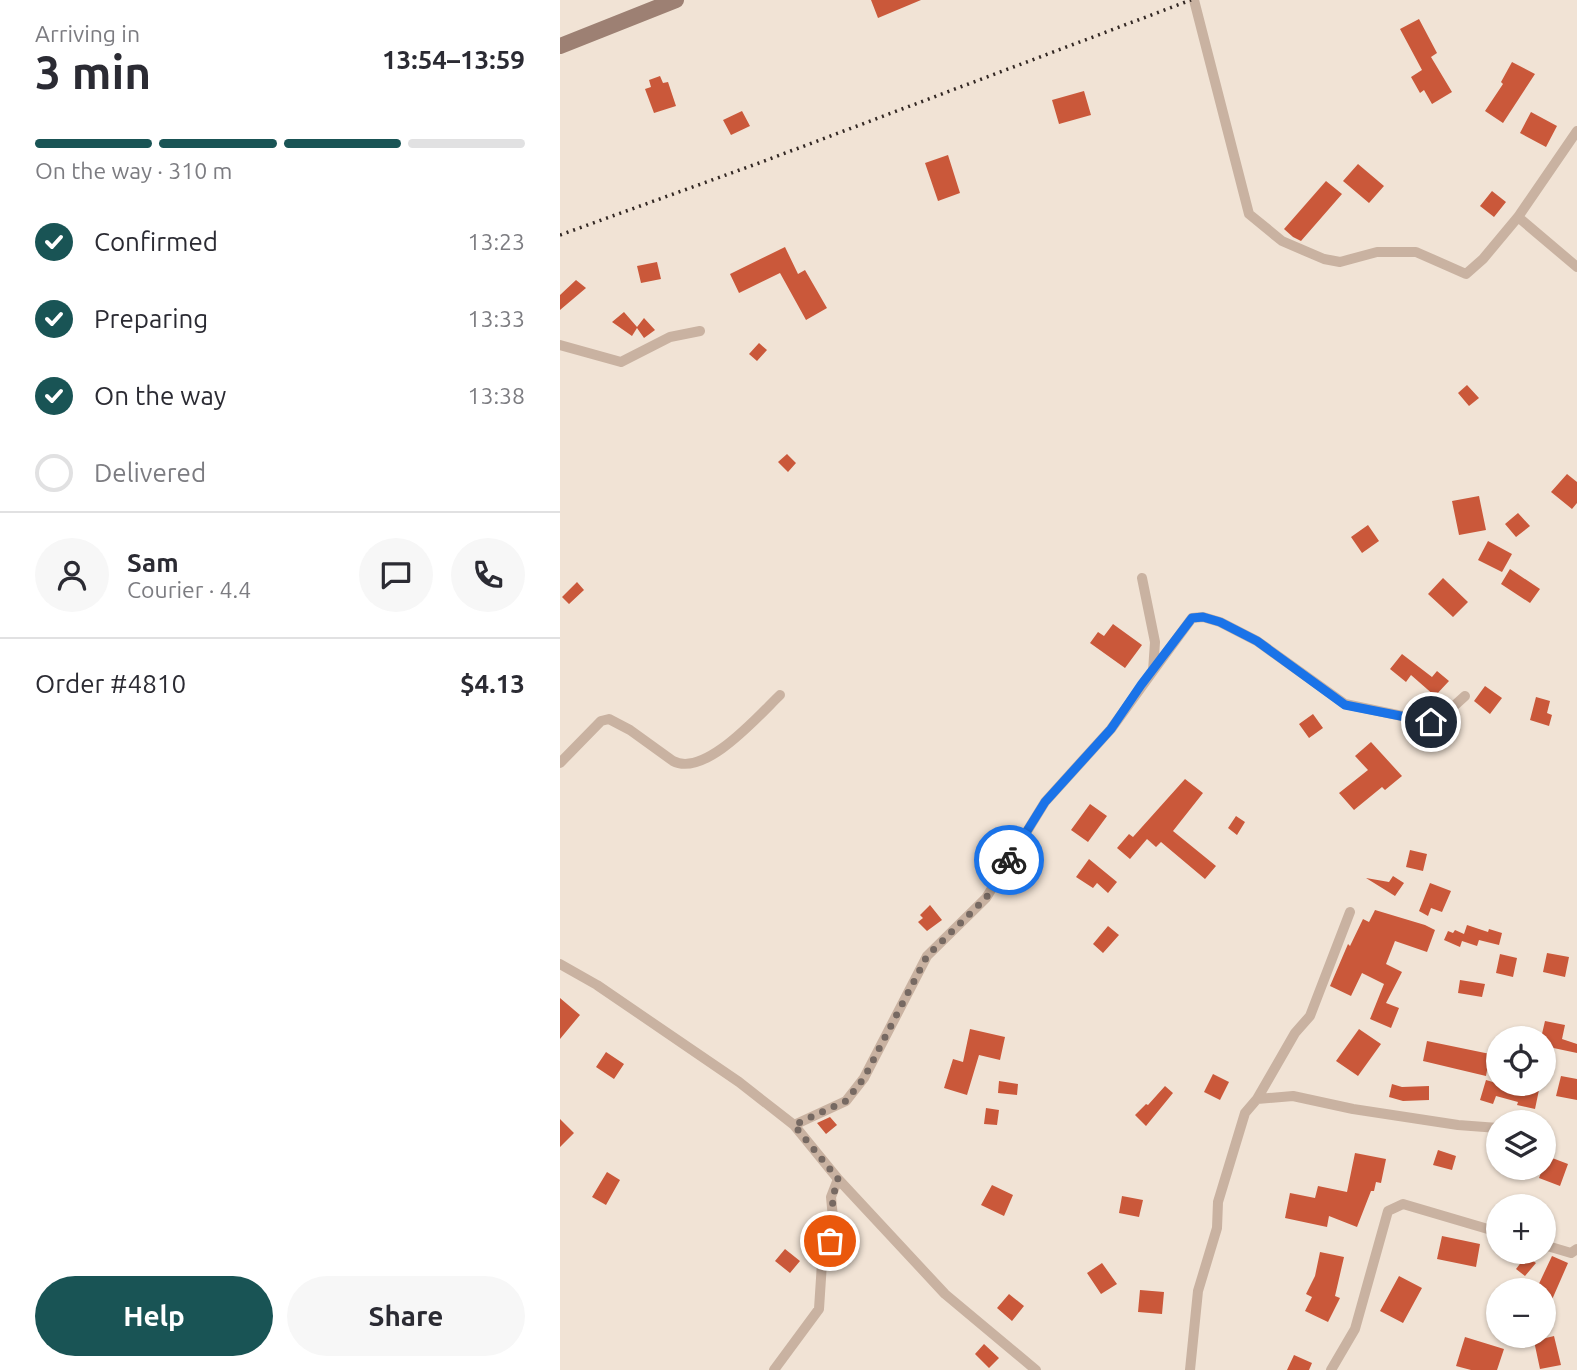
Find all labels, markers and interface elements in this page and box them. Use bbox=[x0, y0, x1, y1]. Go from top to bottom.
text: Arriving in bbox=[35, 21, 140, 46]
text: 13:54–13:59 bbox=[382, 45, 525, 74]
text: 3 min bbox=[35, 46, 151, 98]
text: On the way · 310 m bbox=[35, 158, 232, 183]
icon: check bbox=[35, 223, 73, 261]
text: Confirmed bbox=[94, 227, 218, 256]
text: 13:23 bbox=[467, 229, 525, 254]
icon: check bbox=[35, 300, 73, 338]
text: Preparing bbox=[94, 304, 208, 333]
text: 13:33 bbox=[467, 306, 525, 331]
icon: check bbox=[35, 377, 73, 415]
text: On the way bbox=[94, 381, 226, 410]
text: 13:38 bbox=[467, 383, 525, 408]
text: Delivered bbox=[94, 458, 206, 487]
button: person bbox=[35, 538, 109, 612]
button: chat bbox=[359, 538, 433, 612]
button: phone bbox=[451, 538, 525, 612]
text: Sam bbox=[127, 548, 179, 577]
text: Courier · 4.4 bbox=[127, 577, 251, 602]
text: Order #4810 bbox=[35, 669, 186, 698]
text: $4.13 bbox=[460, 669, 525, 698]
pin bbox=[1401, 692, 1461, 752]
icon: home bbox=[1412, 703, 1450, 741]
courier bbox=[974, 825, 1044, 895]
icon: bike bbox=[990, 841, 1028, 879]
map controls bbox=[1486, 1026, 1556, 1348]
button: locate bbox=[1486, 1026, 1556, 1096]
button: layers bbox=[1486, 1110, 1556, 1180]
button: + bbox=[1486, 1194, 1556, 1264]
pin bbox=[800, 1211, 860, 1271]
icon: bag bbox=[811, 1222, 849, 1260]
button: Help bbox=[35, 1276, 273, 1356]
button: Share bbox=[287, 1276, 525, 1356]
button: − bbox=[1486, 1278, 1556, 1348]

